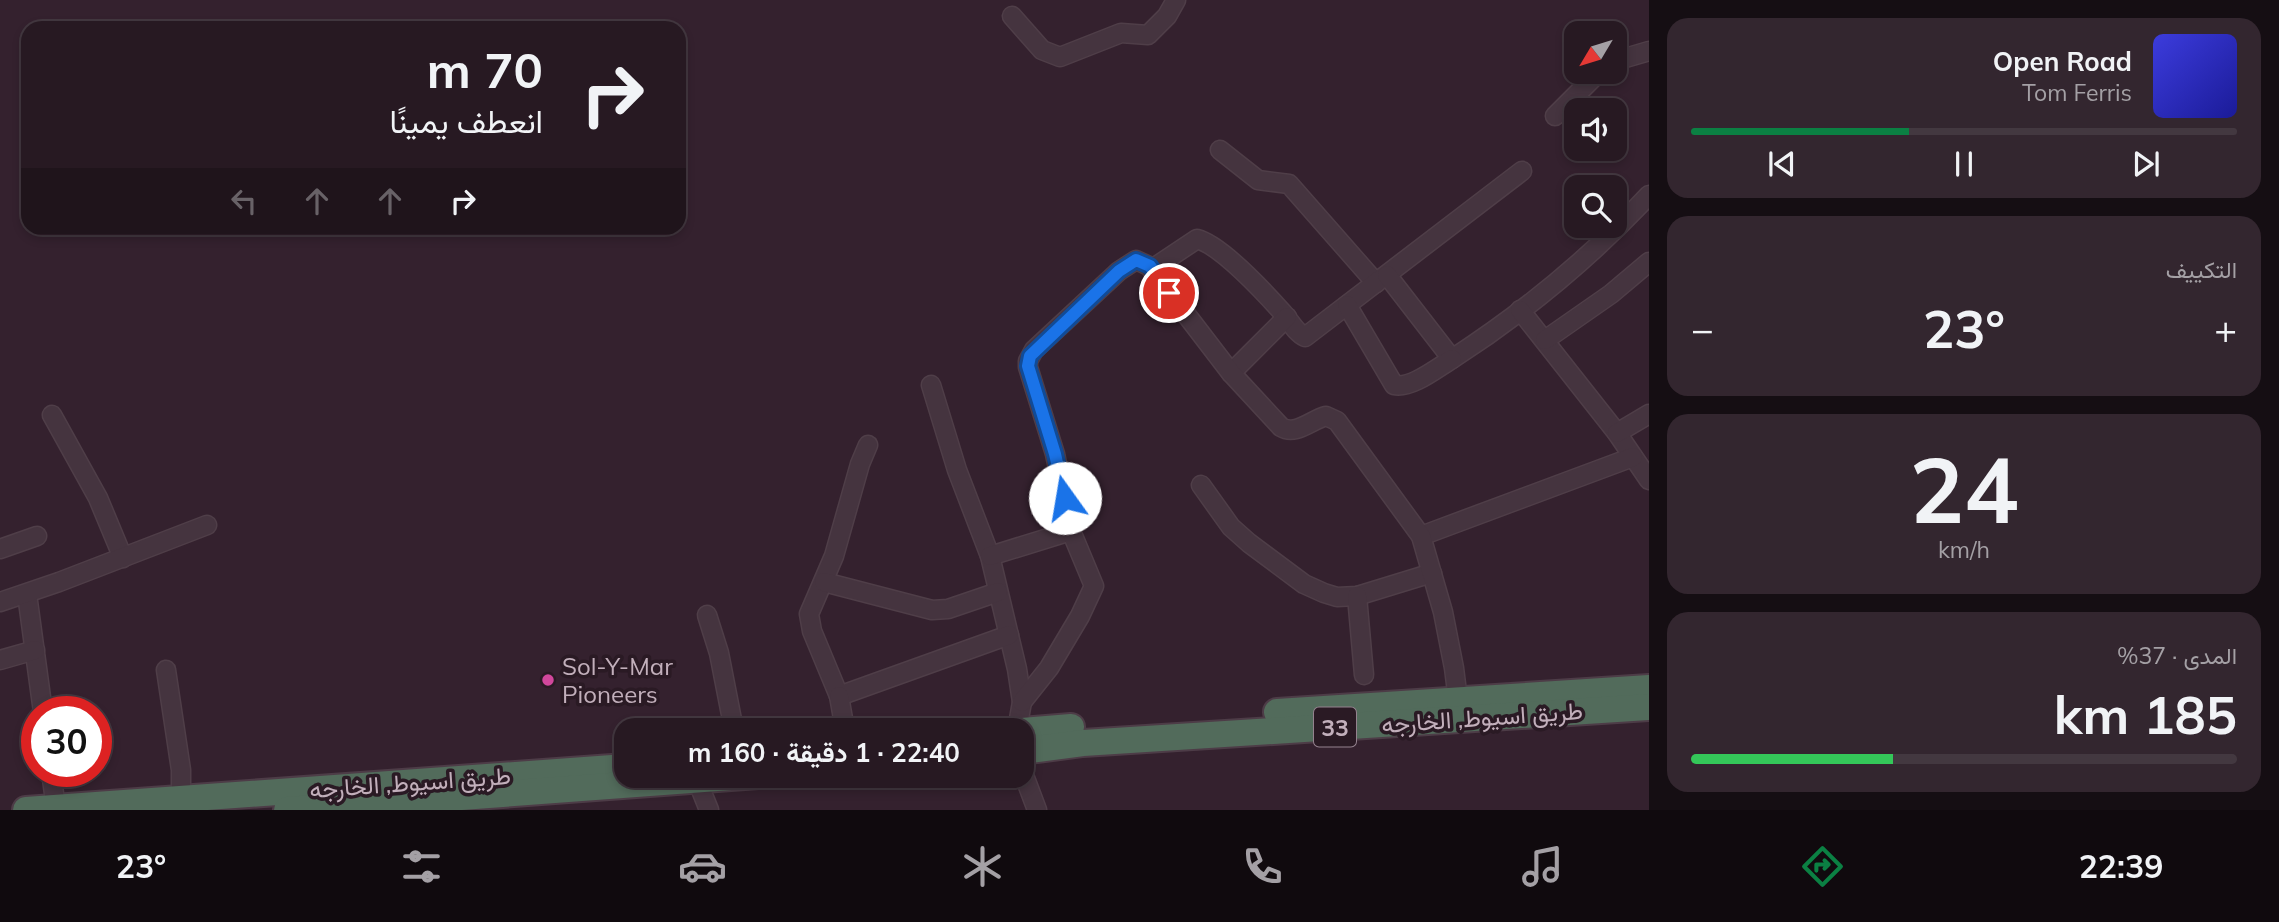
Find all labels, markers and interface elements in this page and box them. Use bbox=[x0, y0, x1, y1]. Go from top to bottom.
north arrow bbox=[1564, 21, 1628, 84]
map controls bbox=[1564, 21, 1627, 238]
text: 70 m bbox=[427, 39, 543, 100]
text: Open Road bbox=[1993, 45, 2132, 78]
icon: right bbox=[567, 49, 658, 140]
text: Tom Ferris bbox=[2022, 78, 2132, 107]
button: sound bbox=[1564, 98, 1627, 161]
text: انعطف يمينًا bbox=[389, 101, 543, 141]
icon: previous bbox=[1763, 145, 1801, 183]
icon: pause bbox=[1945, 145, 1983, 183]
icon: next bbox=[2127, 145, 2165, 183]
button: search bbox=[1564, 175, 1627, 238]
icon: left bbox=[225, 182, 263, 220]
icon: ahead bbox=[298, 182, 336, 220]
icon: ahead bbox=[371, 182, 409, 220]
icon: right bbox=[444, 182, 482, 220]
text: التكييف bbox=[2166, 255, 2237, 284]
pin bbox=[1139, 263, 1199, 323]
icon: arrive bbox=[1150, 274, 1188, 312]
text: 23° bbox=[1923, 296, 2005, 361]
text: − bbox=[1691, 305, 1714, 353]
text: + bbox=[2214, 305, 2237, 353]
text: 24 bbox=[1909, 432, 2019, 546]
position arrow bbox=[1028, 461, 1102, 535]
text: km/h bbox=[1938, 535, 1990, 564]
text: المدى · 37% bbox=[2117, 641, 2237, 670]
place label: Sol-Y-Mar Pioneers bbox=[562, 651, 673, 709]
marker: Sol-Y-Mar Pioneers bbox=[540, 672, 556, 688]
text: 185 km bbox=[2054, 682, 2237, 747]
street label: طريق اسيوط, الخارجه bbox=[1380, 695, 1584, 740]
speed limit sign: 30 bbox=[21, 696, 112, 787]
road number: 33 bbox=[1314, 708, 1356, 747]
text: 22:40 · 1 دقيقة · 160 m bbox=[688, 736, 960, 769]
street label: طريق اسيوط, الخارجه bbox=[308, 760, 512, 805]
icon: filters bbox=[397, 842, 446, 891]
icon: car bbox=[678, 842, 727, 891]
icon: climate bbox=[958, 842, 1007, 891]
icon: phone bbox=[1238, 842, 1287, 891]
icon: music bbox=[1518, 842, 1567, 891]
icon: directions bbox=[1798, 842, 1847, 891]
text: 23° bbox=[116, 846, 166, 886]
text: 22:39 bbox=[2079, 846, 2163, 886]

